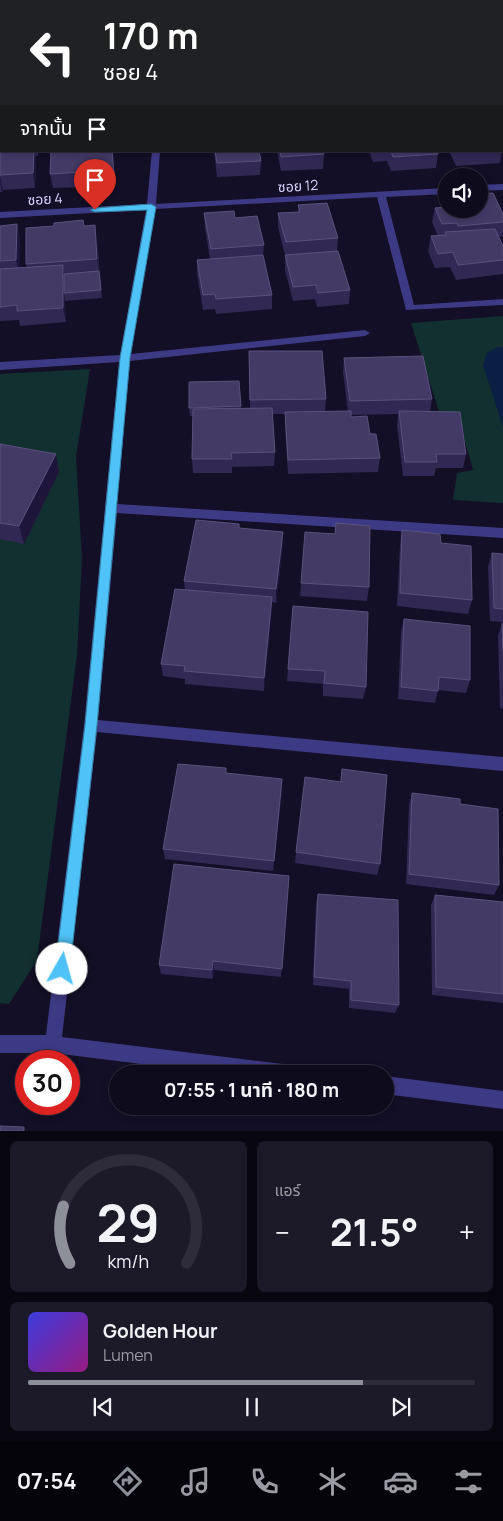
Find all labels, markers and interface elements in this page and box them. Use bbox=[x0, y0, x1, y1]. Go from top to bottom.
text: 170 m bbox=[103, 12, 199, 60]
icon: left bbox=[20, 20, 85, 85]
text: ซอย 4 bbox=[103, 57, 158, 87]
text: จากนั้น bbox=[20, 115, 73, 141]
icon: arrive bbox=[83, 115, 111, 143]
pin bbox=[74, 159, 116, 210]
icon: arrive bbox=[81, 166, 109, 194]
map controls bbox=[438, 168, 488, 218]
button: sound bbox=[438, 168, 488, 218]
street label: ซอย 12 bbox=[277, 175, 319, 196]
street label: ซอย 4 bbox=[27, 188, 63, 209]
position arrow bbox=[35, 942, 87, 994]
speed limit sign: 30 bbox=[15, 1050, 80, 1115]
text: 07:55 · 1 นาที · 180 m bbox=[164, 1077, 339, 1103]
text: แอร์ bbox=[275, 1179, 300, 1201]
text: 29 bbox=[97, 1187, 160, 1258]
text: 21.5° bbox=[330, 1205, 419, 1257]
text: − bbox=[275, 1213, 290, 1251]
text: + bbox=[459, 1213, 475, 1251]
text: km/h bbox=[107, 1249, 149, 1273]
text: Golden Hour bbox=[103, 1318, 217, 1344]
text: Lumen bbox=[103, 1344, 153, 1366]
icon: previous bbox=[89, 1393, 117, 1421]
icon: pause bbox=[238, 1393, 266, 1421]
icon: next bbox=[387, 1393, 415, 1421]
icon: directions bbox=[110, 1464, 145, 1499]
icon: music bbox=[178, 1464, 213, 1499]
icon: phone bbox=[247, 1464, 282, 1499]
icon: climate bbox=[315, 1464, 350, 1499]
icon: car bbox=[383, 1464, 418, 1499]
icon: filters bbox=[451, 1464, 486, 1499]
text: 07:54 bbox=[17, 1466, 77, 1496]

